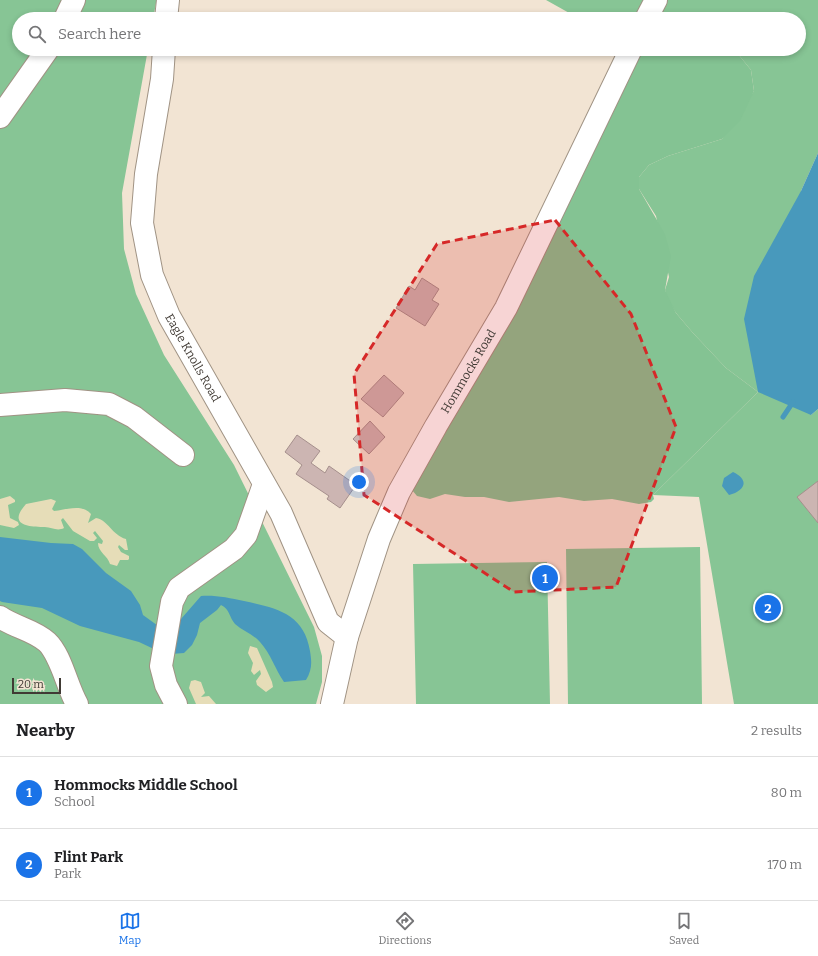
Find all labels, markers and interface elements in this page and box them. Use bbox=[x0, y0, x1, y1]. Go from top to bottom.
search box bbox=[12, 12, 806, 56]
icon: search bbox=[26, 23, 48, 45]
text: Search here bbox=[58, 25, 141, 43]
street label: Eagle Knolls Road bbox=[162, 311, 223, 404]
street label: Hommocks Road bbox=[438, 327, 499, 416]
your location bbox=[349, 472, 369, 492]
pin: 1 bbox=[532, 563, 558, 593]
pin: 2 bbox=[755, 593, 781, 623]
scale bar bbox=[12, 676, 61, 695]
text: 20 m bbox=[18, 678, 44, 691]
text: Nearby bbox=[16, 720, 75, 741]
text: 2 results bbox=[751, 723, 802, 738]
text: Hommocks Middle School bbox=[54, 776, 238, 794]
text: 1 bbox=[26, 785, 32, 800]
text: 80 m bbox=[771, 785, 802, 800]
text: School bbox=[54, 794, 95, 809]
text: Flint Park bbox=[54, 848, 123, 866]
text: 2 bbox=[25, 857, 33, 872]
text: 170 m bbox=[767, 857, 802, 872]
text: Park bbox=[54, 866, 81, 881]
tab: Map bbox=[119, 910, 141, 947]
tab: Directions bbox=[379, 910, 431, 947]
tab: Saved bbox=[669, 910, 699, 947]

